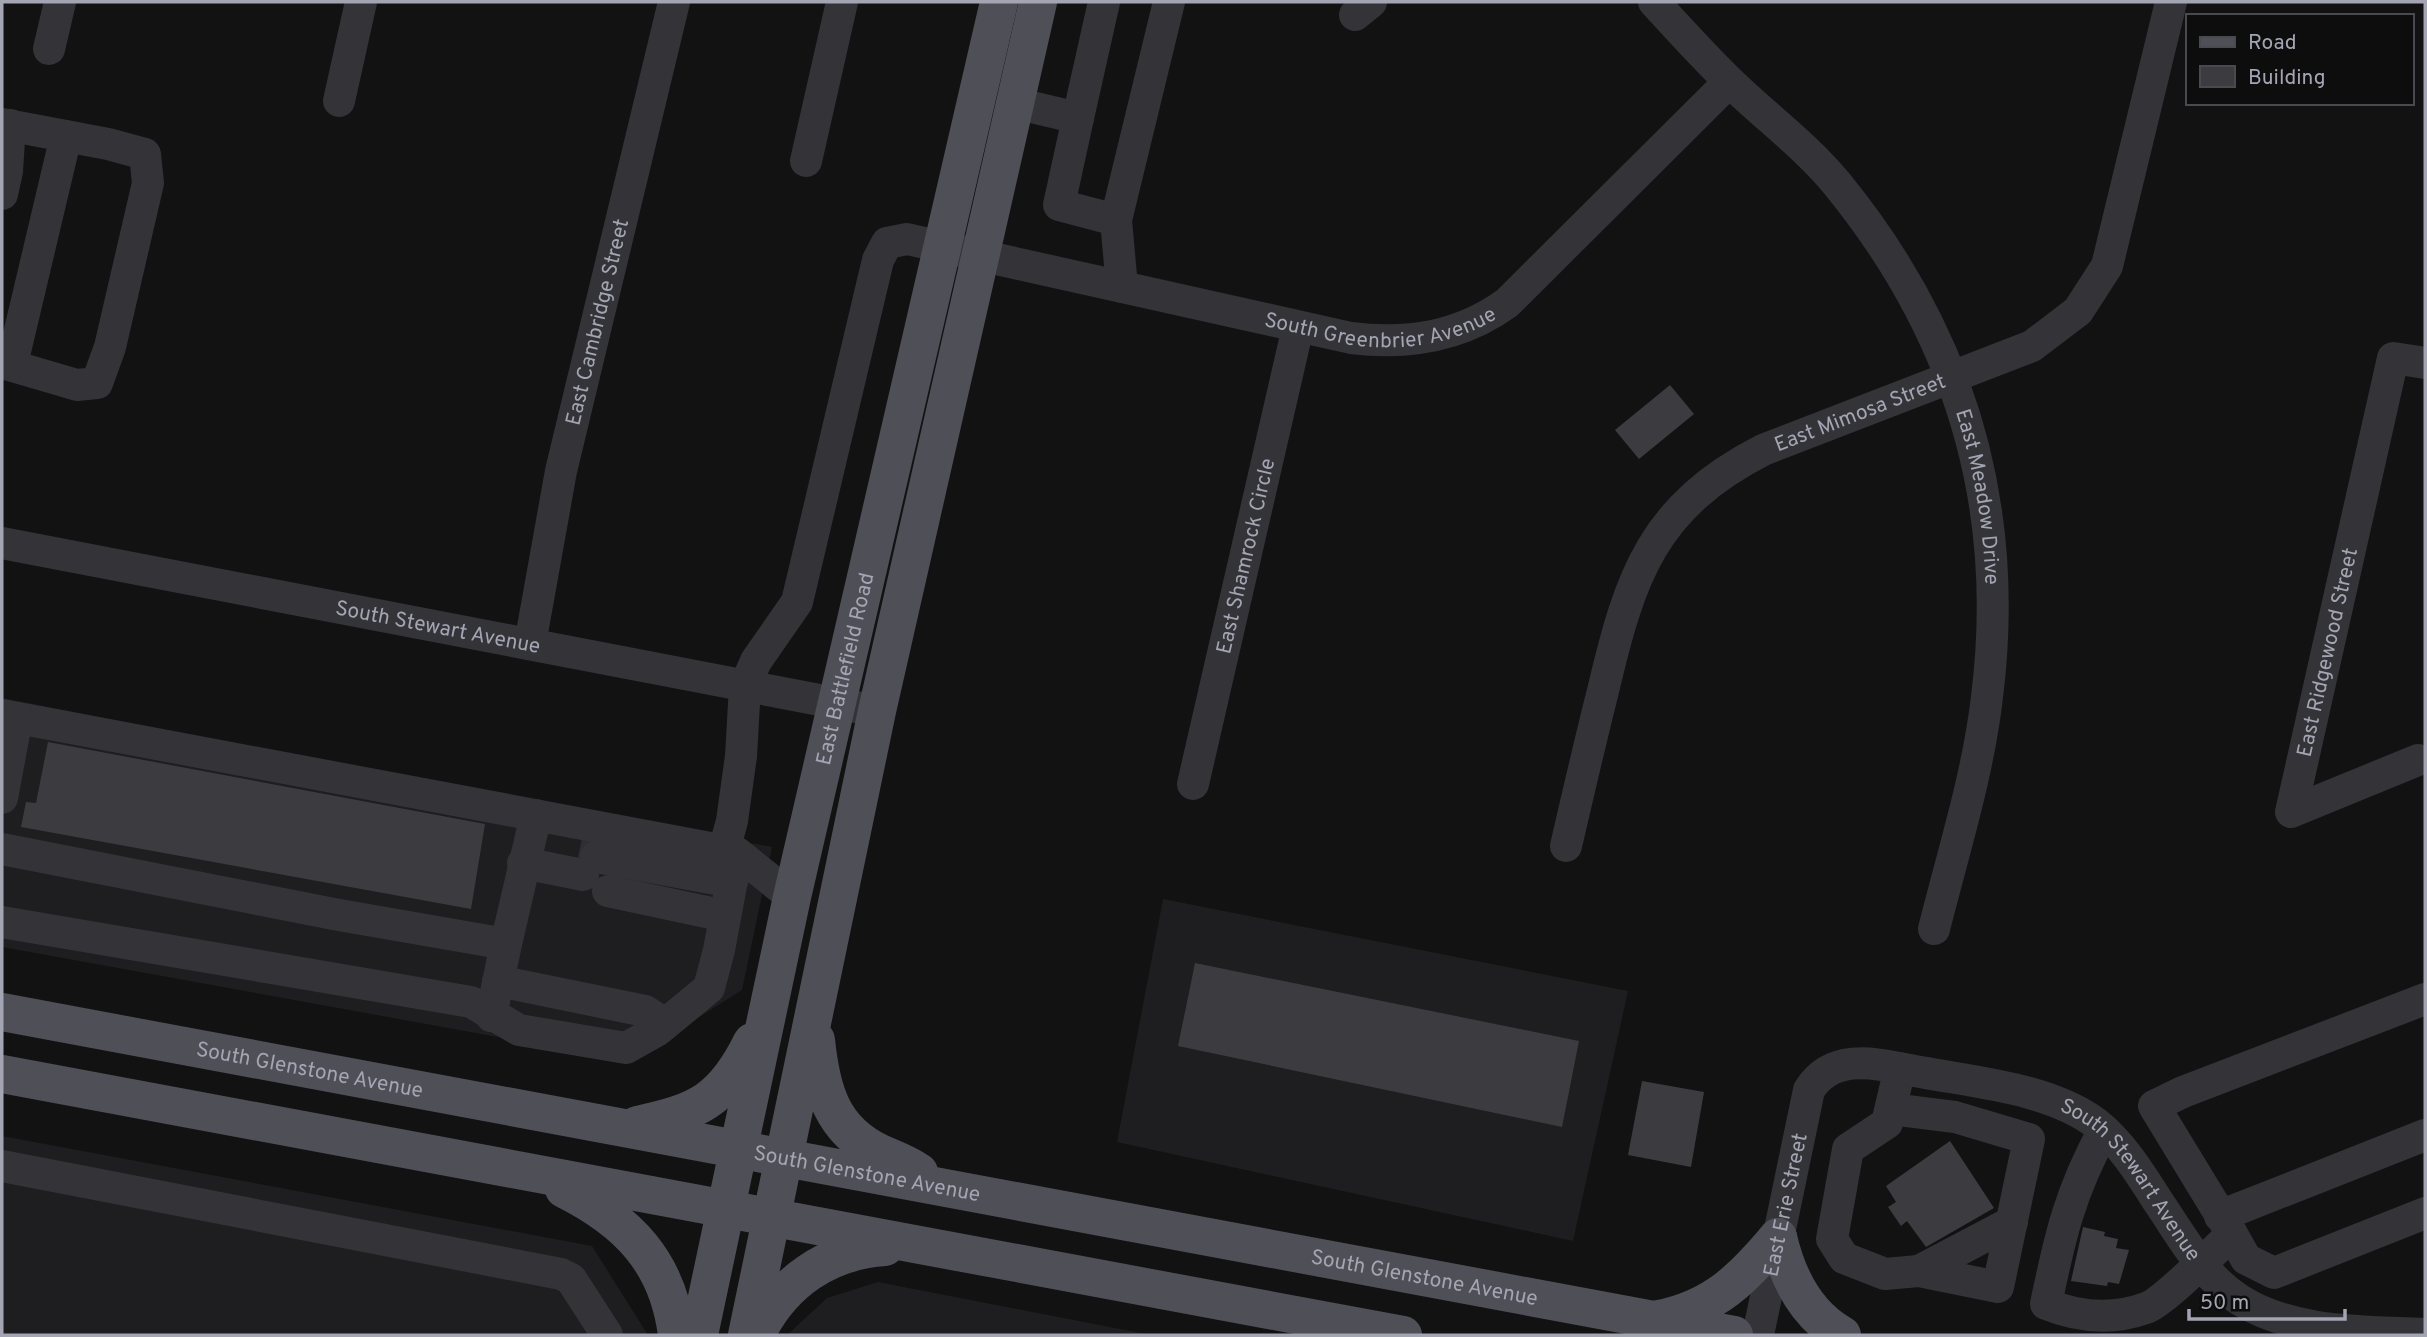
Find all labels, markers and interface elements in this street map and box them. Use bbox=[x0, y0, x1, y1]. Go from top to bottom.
legend bbox=[2186, 14, 2413, 105]
text: Road bbox=[2248, 30, 2297, 57]
text: Building bbox=[2248, 65, 2326, 92]
street label: East Cambridge Street bbox=[560, 216, 636, 428]
street label: South Greenbrier Avenue bbox=[1262, 301, 1501, 355]
street label: East Mimosa Street bbox=[1771, 369, 1950, 459]
street label: East Meadow Drive bbox=[1948, 406, 2004, 585]
street label: East Shamrock Circle bbox=[1211, 456, 1282, 657]
street label: East Ridgewood Street bbox=[2292, 545, 2365, 760]
street label: East Battlefield Road bbox=[811, 570, 882, 768]
street label: South Stewart Avenue bbox=[333, 595, 543, 661]
street label: South Glenstone Avenue bbox=[194, 1036, 425, 1105]
street label: South Stewart Avenue bbox=[2056, 1093, 2206, 1267]
street label: East Erie Street bbox=[1758, 1131, 1815, 1279]
street label: South Glenstone Avenue bbox=[751, 1140, 982, 1209]
street label: South Glenstone Avenue bbox=[1309, 1244, 1540, 1313]
scale bar bbox=[2189, 1278, 2345, 1322]
text: 50 m bbox=[2200, 1290, 2249, 1317]

